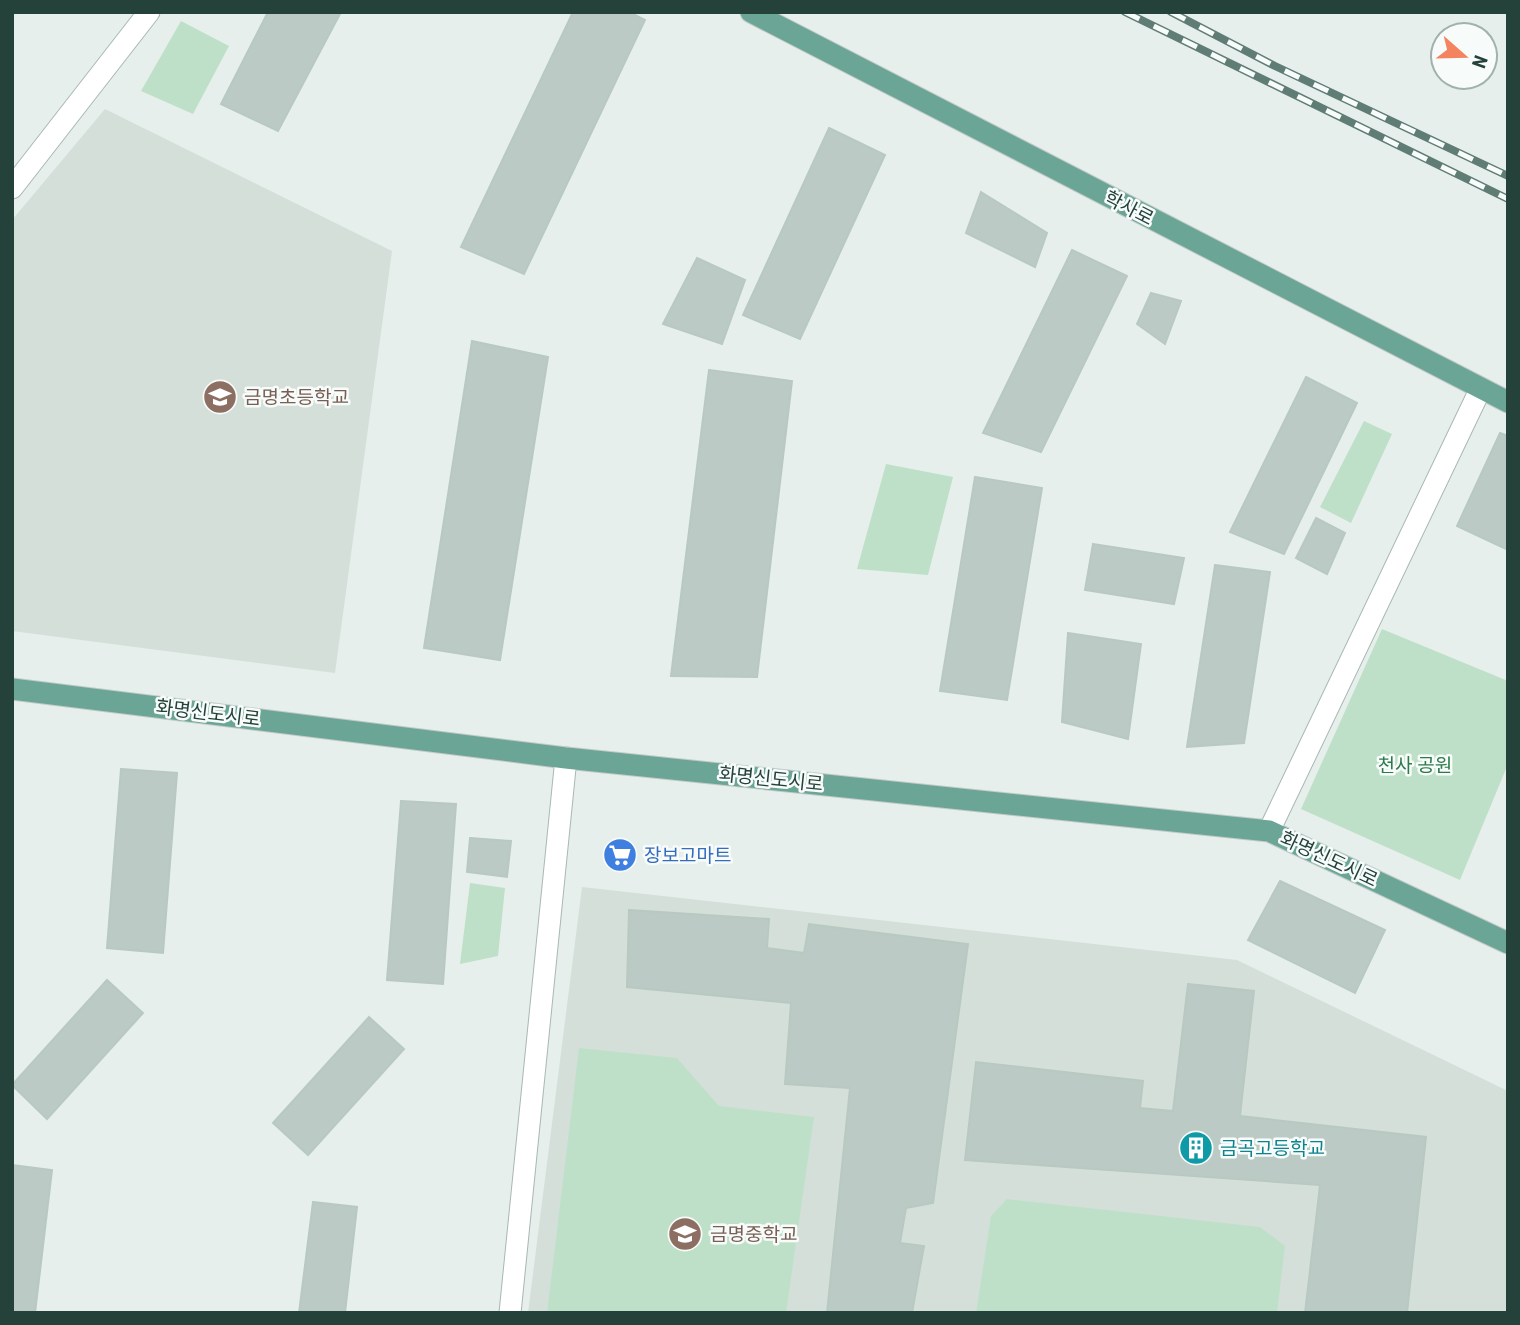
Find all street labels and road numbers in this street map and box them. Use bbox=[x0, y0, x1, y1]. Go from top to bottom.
street label: 학사로 bbox=[1100, 186, 1158, 230]
street label: 화명신도시로 bbox=[155, 695, 261, 731]
street label: 화명신도시로 bbox=[718, 762, 824, 796]
street label: 화명신도시로 bbox=[1277, 826, 1381, 892]

